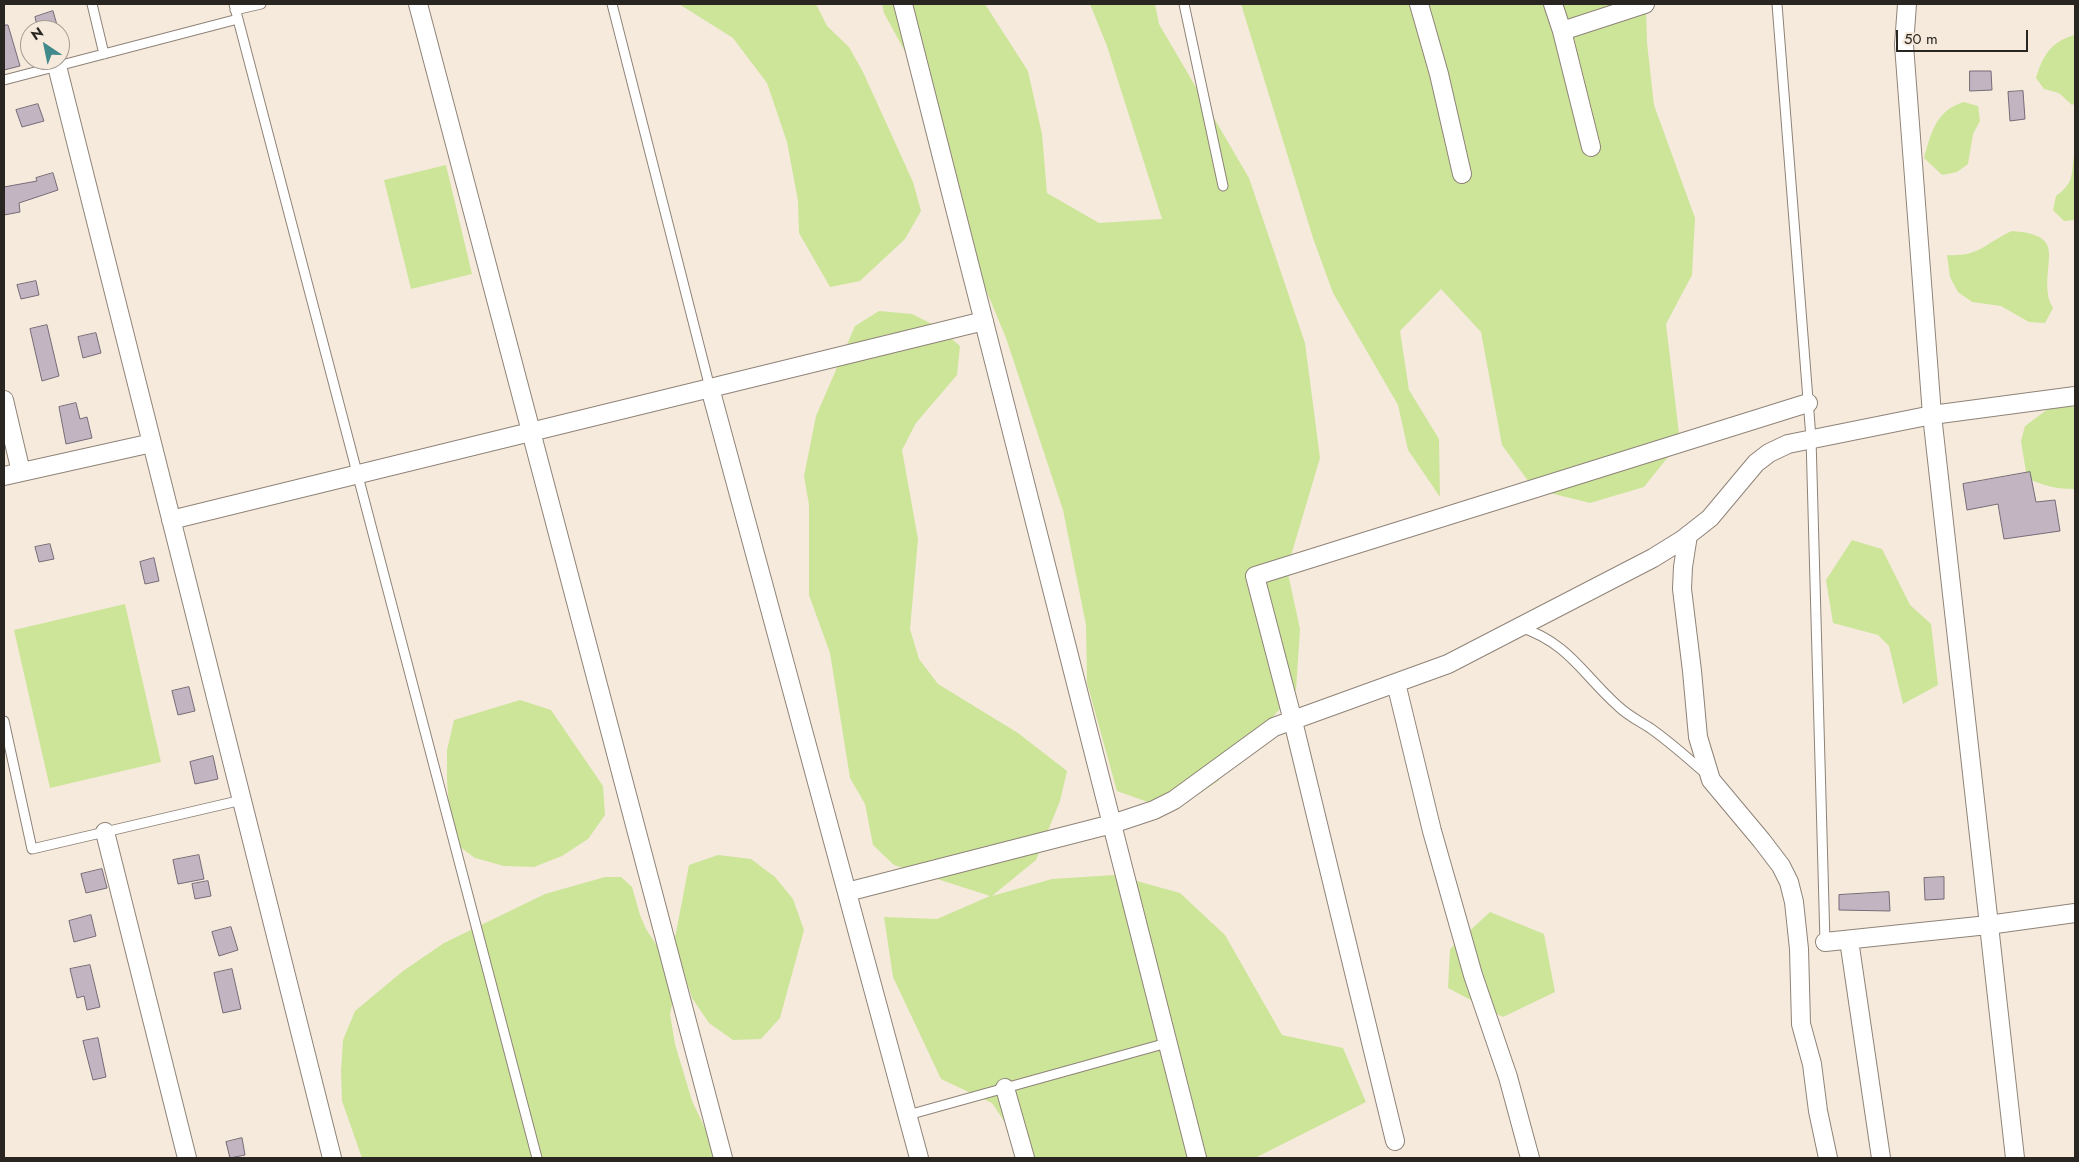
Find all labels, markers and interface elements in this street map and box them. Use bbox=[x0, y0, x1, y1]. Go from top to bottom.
north arrow bbox=[20, 20, 70, 70]
scale bar bbox=[1899, 20, 2032, 52]
text: N bbox=[27, 22, 47, 45]
text: 50 m bbox=[1904, 28, 1938, 50]

